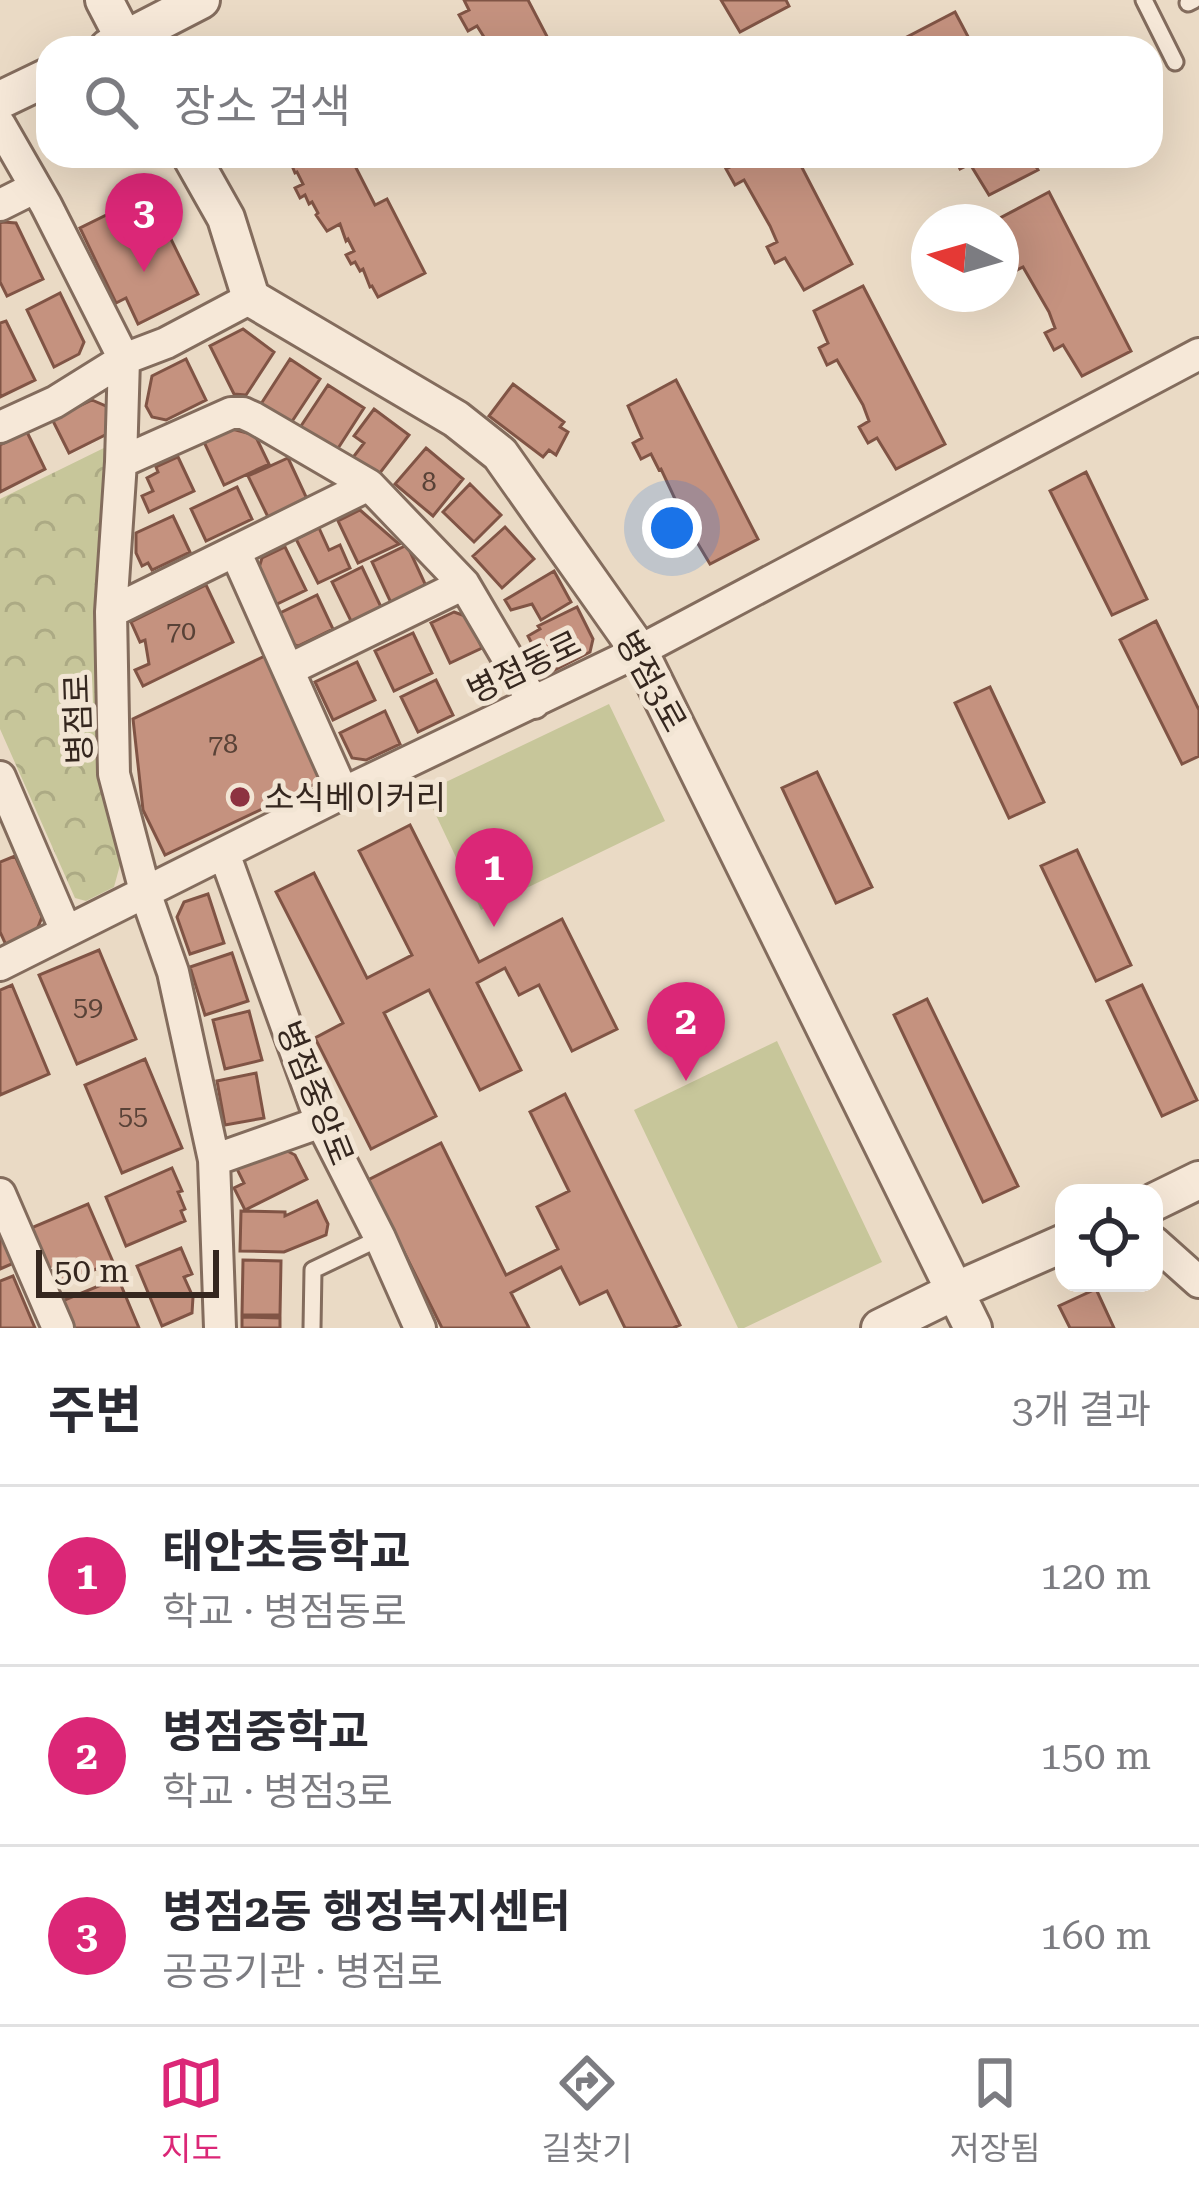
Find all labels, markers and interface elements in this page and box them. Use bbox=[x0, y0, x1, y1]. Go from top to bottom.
search box bbox=[36, 36, 1163, 168]
icon: search bbox=[78, 69, 144, 135]
text: 장소 검색 bbox=[174, 80, 351, 133]
pin: 3 bbox=[105, 173, 183, 272]
north arrow bbox=[911, 204, 1019, 312]
house number: 8 bbox=[421, 466, 437, 498]
your location bbox=[642, 498, 702, 558]
house number: 70 bbox=[166, 615, 196, 647]
street label: 병점동로 bbox=[461, 623, 587, 711]
street label: 병점3로 bbox=[607, 624, 695, 738]
street label: 병점로 bbox=[57, 673, 99, 765]
house number: 78 bbox=[208, 728, 238, 760]
place label: 소식베이커리 bbox=[264, 778, 446, 817]
marker: 소식베이커리 bbox=[227, 784, 253, 810]
pin: 1 bbox=[455, 828, 533, 927]
pin: 2 bbox=[647, 982, 725, 1081]
house number: 59 bbox=[73, 991, 103, 1023]
street label: 병점중앙로 bbox=[268, 1015, 362, 1171]
house number: 55 bbox=[118, 1100, 148, 1132]
map controls bbox=[1055, 1184, 1163, 1292]
button: locate bbox=[1055, 1184, 1163, 1292]
scale bar bbox=[36, 1244, 219, 1297]
text: 50 m bbox=[54, 1251, 129, 1290]
text: 주변 bbox=[48, 1381, 142, 1440]
text: 3개 결과 bbox=[1012, 1387, 1151, 1433]
text: 태안초등학교 bbox=[162, 1525, 410, 1578]
text: 1 bbox=[76, 1553, 98, 1599]
text: 120 m bbox=[1040, 1553, 1151, 1599]
text: 학교 · 병점동로 bbox=[162, 1589, 407, 1635]
text: 병점중학교 bbox=[162, 1705, 369, 1758]
text: 2 bbox=[76, 1733, 98, 1779]
text: 150 m bbox=[1040, 1733, 1151, 1779]
text: 학교 · 병점3로 bbox=[162, 1769, 393, 1815]
text: 병점2동 행정복지센터 bbox=[162, 1885, 571, 1938]
text: 3 bbox=[76, 1913, 98, 1959]
text: 160 m bbox=[1040, 1913, 1151, 1959]
text: 공공기관 · 병점로 bbox=[162, 1949, 443, 1995]
tab: 지도 bbox=[158, 2050, 224, 2170]
tab: 길찾기 bbox=[541, 2050, 633, 2170]
tab: 저장됨 bbox=[949, 2050, 1041, 2170]

